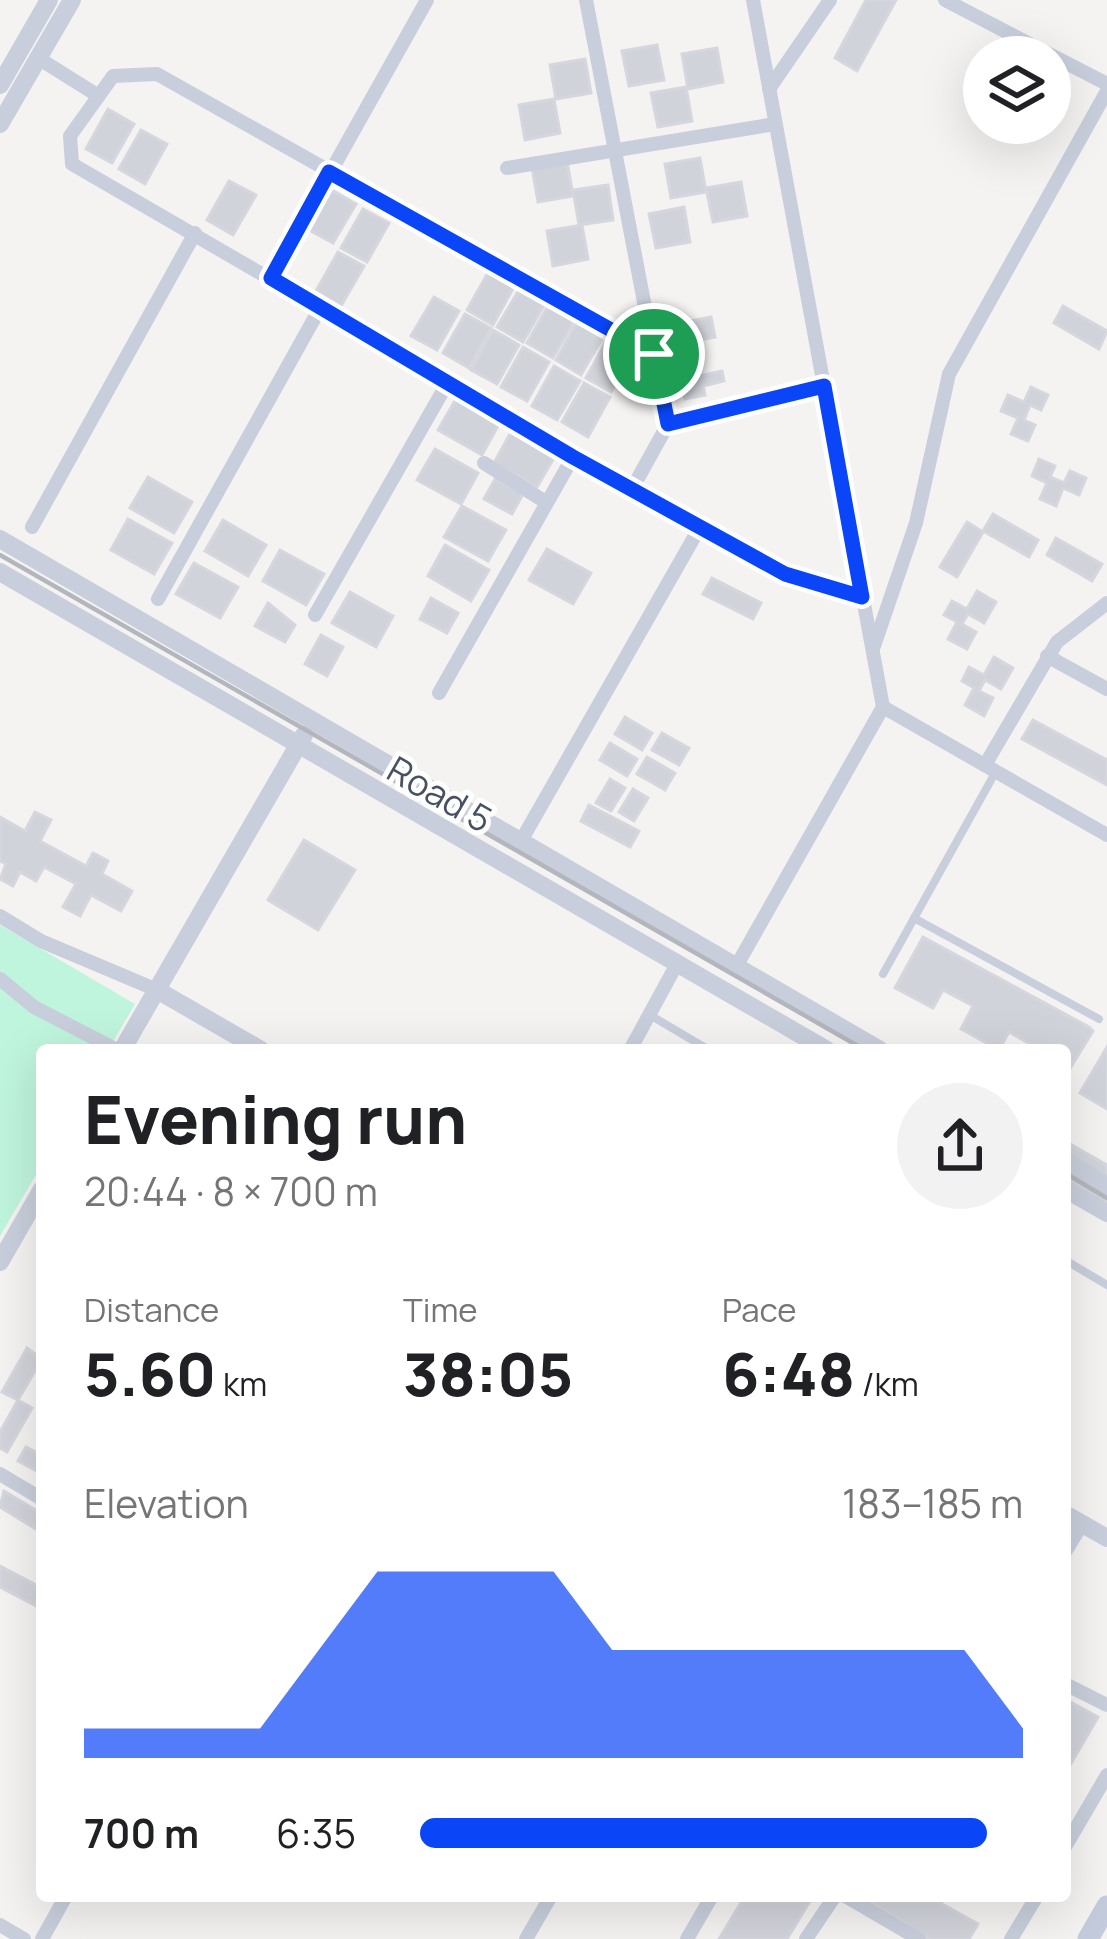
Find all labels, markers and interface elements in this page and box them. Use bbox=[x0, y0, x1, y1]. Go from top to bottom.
map controls bbox=[963, 36, 1071, 144]
button: layers bbox=[963, 36, 1071, 144]
pin bbox=[603, 303, 705, 405]
icon: arrive bbox=[621, 321, 687, 387]
street label: Road 5 bbox=[379, 744, 501, 844]
text: Evening run bbox=[84, 1074, 467, 1164]
button: share bbox=[897, 1083, 1023, 1209]
text: 20:44 · 8 × 700 m bbox=[84, 1164, 378, 1218]
text: Distance bbox=[84, 1287, 219, 1332]
text: Time bbox=[403, 1287, 478, 1332]
text: Pace bbox=[722, 1287, 797, 1332]
text: 5.60 bbox=[84, 1332, 216, 1414]
text: 38:05 bbox=[403, 1332, 573, 1414]
text: 6:48 bbox=[722, 1332, 855, 1414]
text: km bbox=[216, 1361, 267, 1406]
text: /km bbox=[855, 1361, 919, 1406]
text: Elevation bbox=[84, 1476, 249, 1530]
text: 183–185 m bbox=[842, 1476, 1023, 1530]
text: 700 m bbox=[84, 1806, 199, 1860]
text: 6:35 bbox=[276, 1806, 356, 1860]

